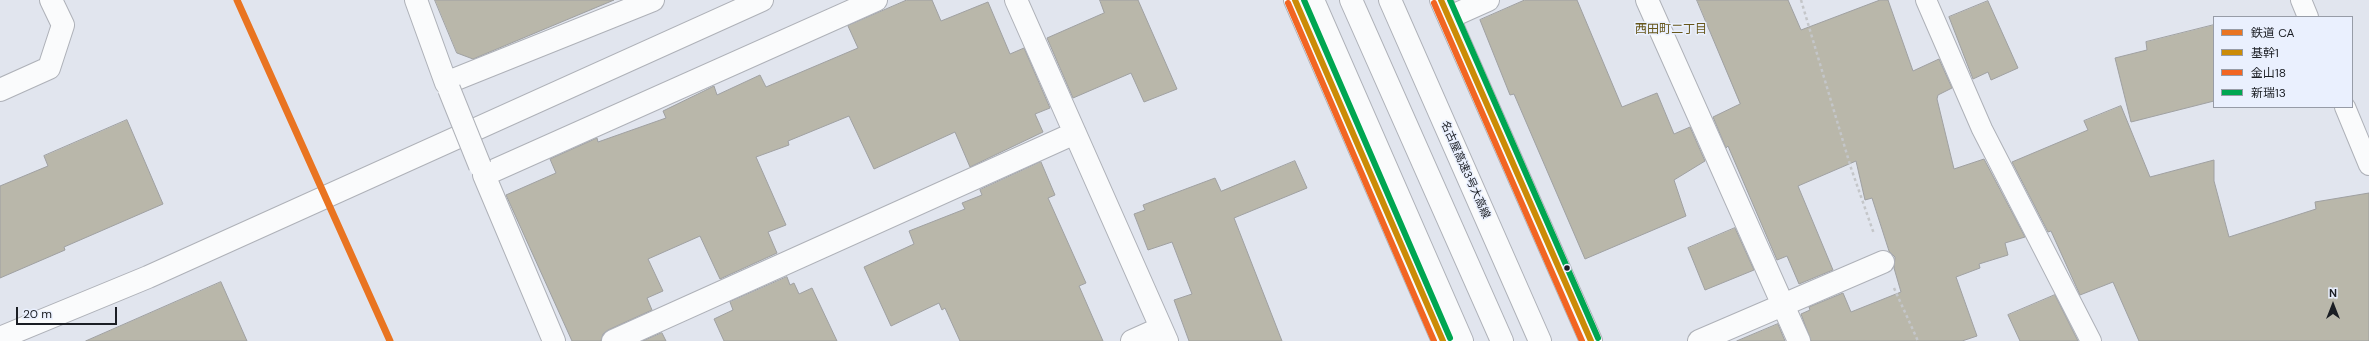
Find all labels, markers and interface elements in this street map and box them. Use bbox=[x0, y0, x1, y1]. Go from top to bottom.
legend bbox=[2213, 16, 2353, 108]
district label: 西田町二丁目 bbox=[1635, 23, 1707, 37]
text: 鉄道 CA bbox=[2251, 25, 2295, 41]
text: 基幹1 bbox=[2251, 45, 2279, 61]
text: 金山18 bbox=[2251, 65, 2286, 81]
text: 新瑞13 bbox=[2251, 85, 2286, 101]
street label: 名古屋高速3号大高線 bbox=[1438, 119, 1492, 221]
unlabelled marker bbox=[1562, 263, 1572, 273]
north arrow bbox=[2313, 285, 2353, 325]
text: N bbox=[2329, 286, 2337, 300]
scale bar bbox=[18, 299, 119, 325]
text: 20 m bbox=[23, 306, 52, 322]

